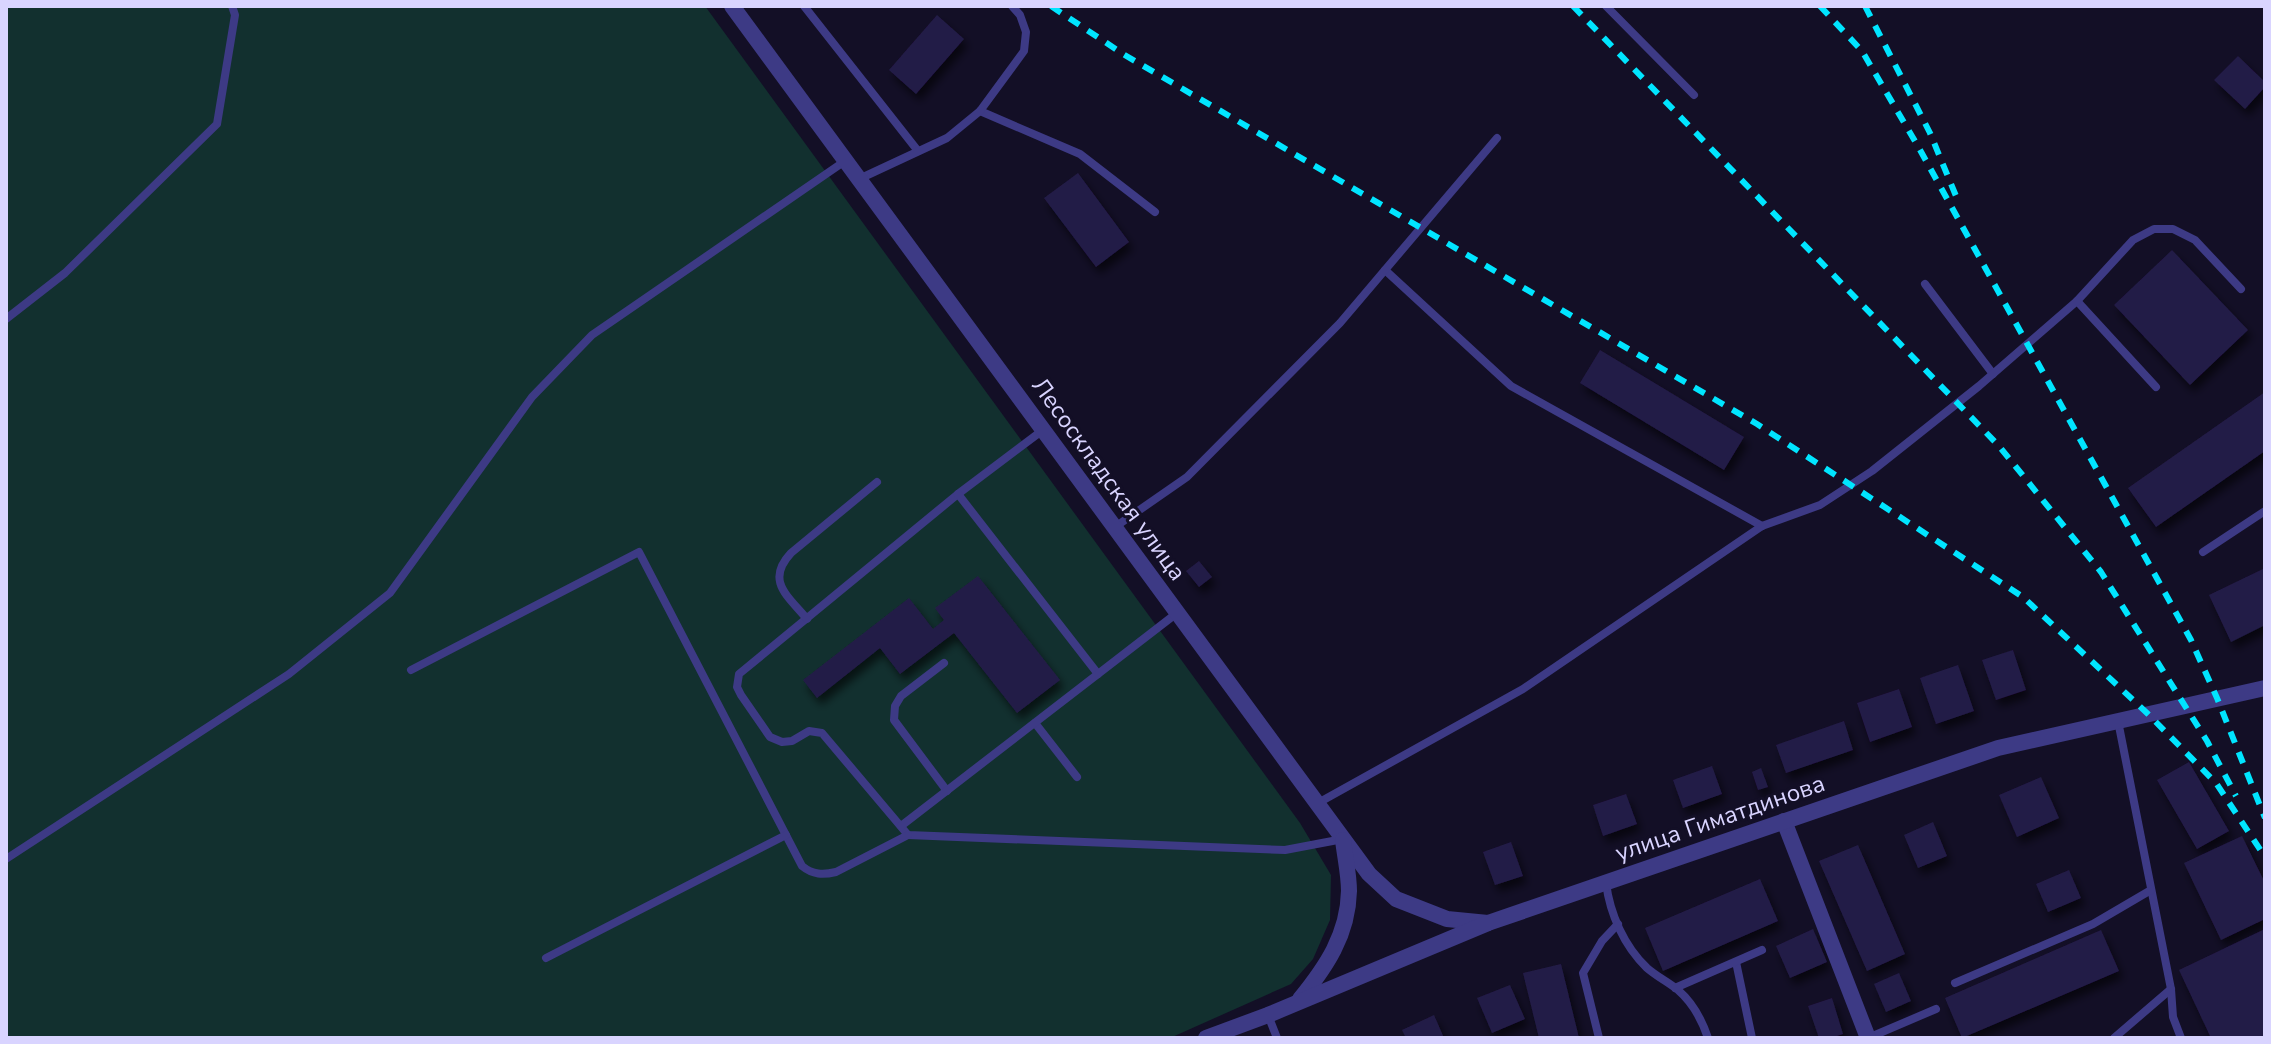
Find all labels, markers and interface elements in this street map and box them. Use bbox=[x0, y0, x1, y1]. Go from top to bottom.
street label: Лесоскладская улица bbox=[1024, 371, 1194, 587]
street label: улица Гиматдинова bbox=[1611, 767, 1829, 869]

